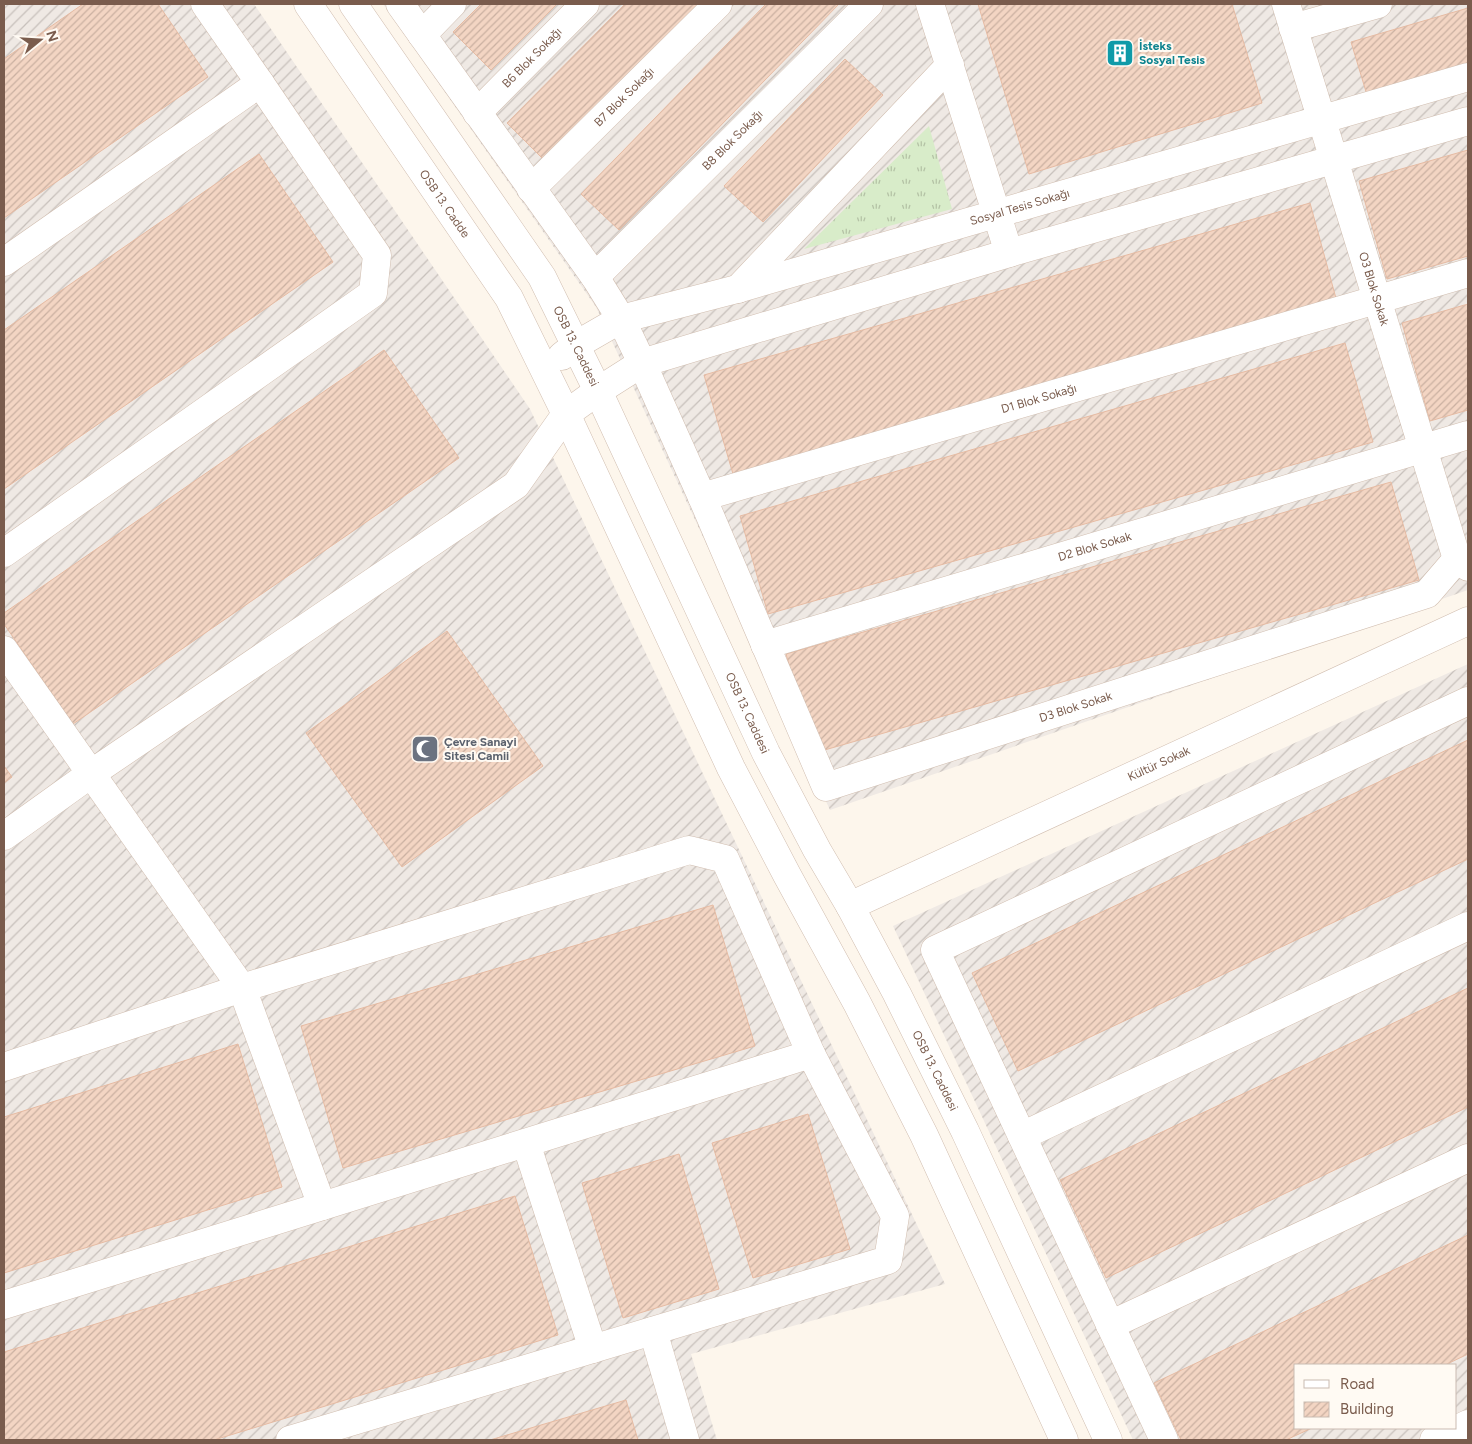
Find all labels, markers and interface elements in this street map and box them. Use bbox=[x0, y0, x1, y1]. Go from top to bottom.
north arrow bbox=[15, 15, 65, 65]
street label: B6 Blok Sokağı bbox=[499, 25, 565, 91]
text: N bbox=[42, 28, 62, 44]
building icon: İsteks Sosyal Tesis bbox=[1105, 38, 1135, 68]
place label: İsteks Sosyal Tesis bbox=[1139, 39, 1205, 67]
street label: B7 Blok Sokağı bbox=[591, 64, 657, 129]
street label: B8 Blok Sokağı bbox=[699, 107, 766, 173]
street label: OSB 13. Cadde bbox=[416, 167, 473, 241]
street label: Sosyal Tesis Sokağı bbox=[968, 186, 1071, 228]
street label: O3 Blok Sokak bbox=[1356, 250, 1392, 328]
street label: OSB 13. Caddesi bbox=[550, 304, 602, 389]
street label: D1 Blok Sokağı bbox=[1000, 381, 1078, 416]
street label: D2 Blok Sokak bbox=[1056, 529, 1133, 564]
street label: OSB 13. Caddesi bbox=[723, 670, 772, 756]
street label: D3 Blok Sokak bbox=[1037, 689, 1114, 725]
mosque icon: Çevre Sanayi Sitesi Camii bbox=[410, 734, 440, 764]
place label: Çevre Sanayi Sitesi Camii bbox=[444, 735, 517, 763]
street label: Kültür Sokak bbox=[1125, 743, 1192, 784]
street label: OSB 13. Caddesi bbox=[909, 1028, 961, 1113]
legend bbox=[1294, 1364, 1457, 1429]
text: Road bbox=[1340, 1375, 1375, 1393]
text: Building bbox=[1340, 1400, 1394, 1418]

